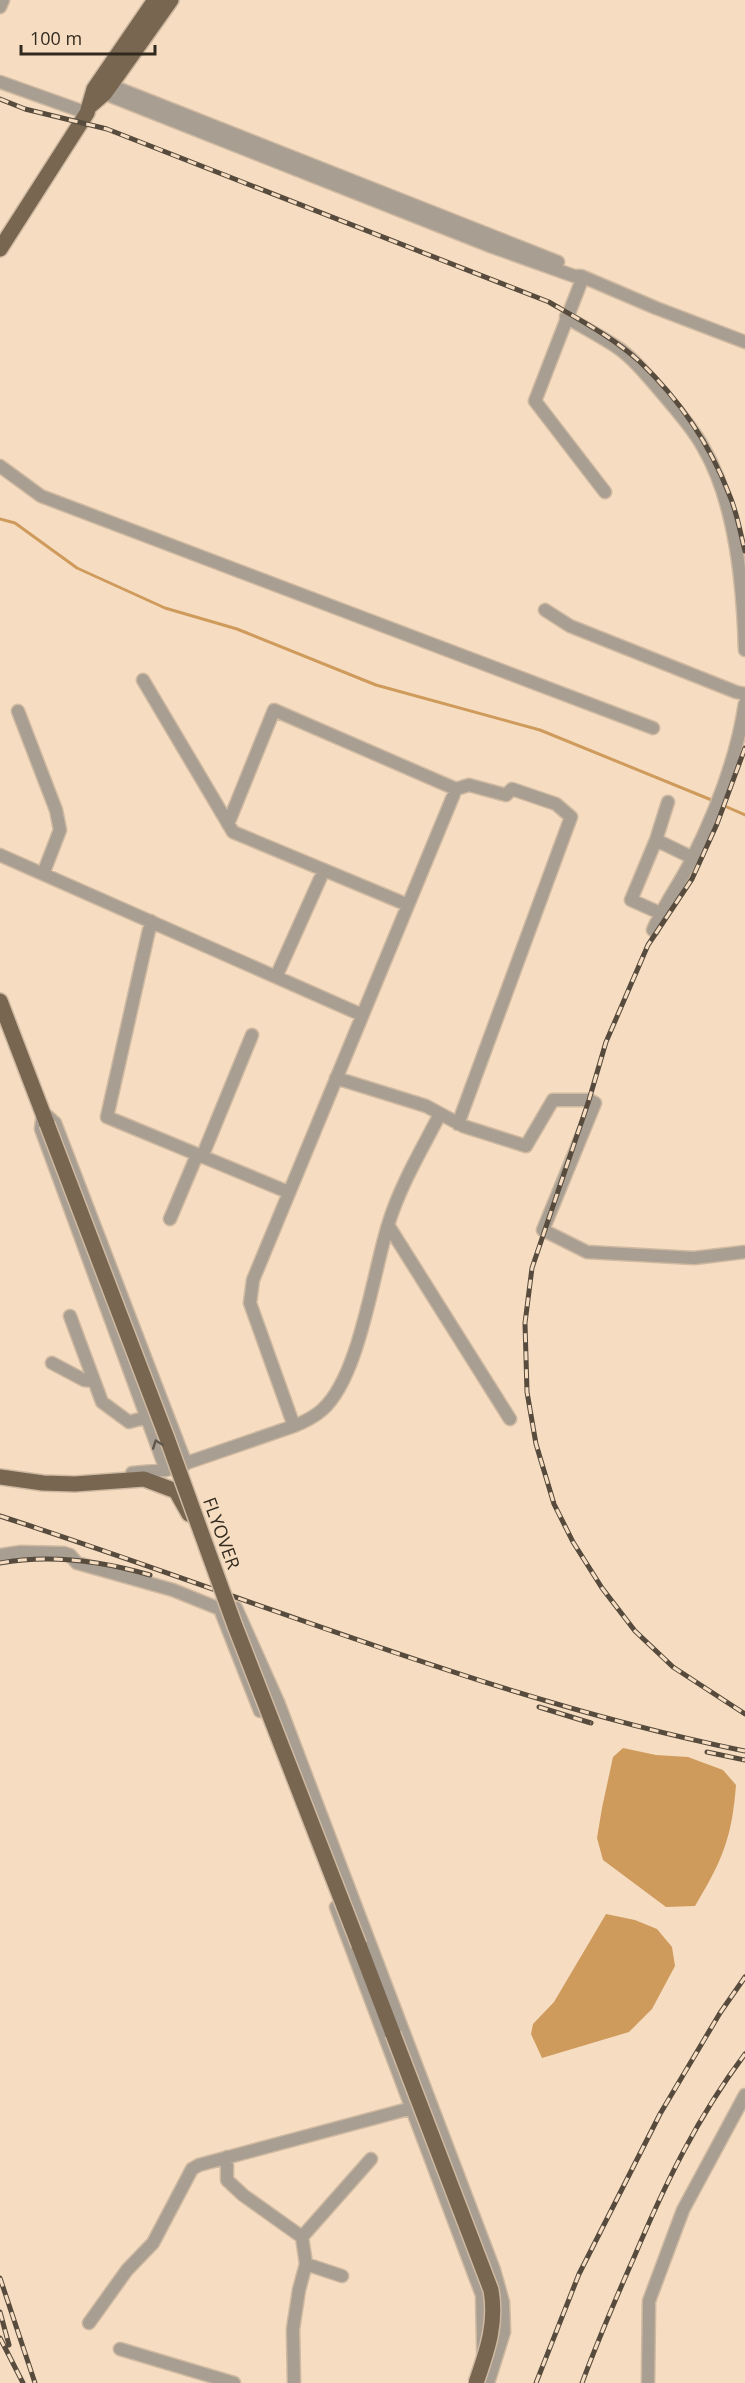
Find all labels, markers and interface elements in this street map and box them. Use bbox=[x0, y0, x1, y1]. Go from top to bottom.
scale bar bbox=[21, 18, 154, 56]
text: 100 m bbox=[30, 26, 82, 50]
one-way arrow bbox=[151, 1439, 164, 1449]
street label: FLYOVER bbox=[198, 1494, 246, 1572]

